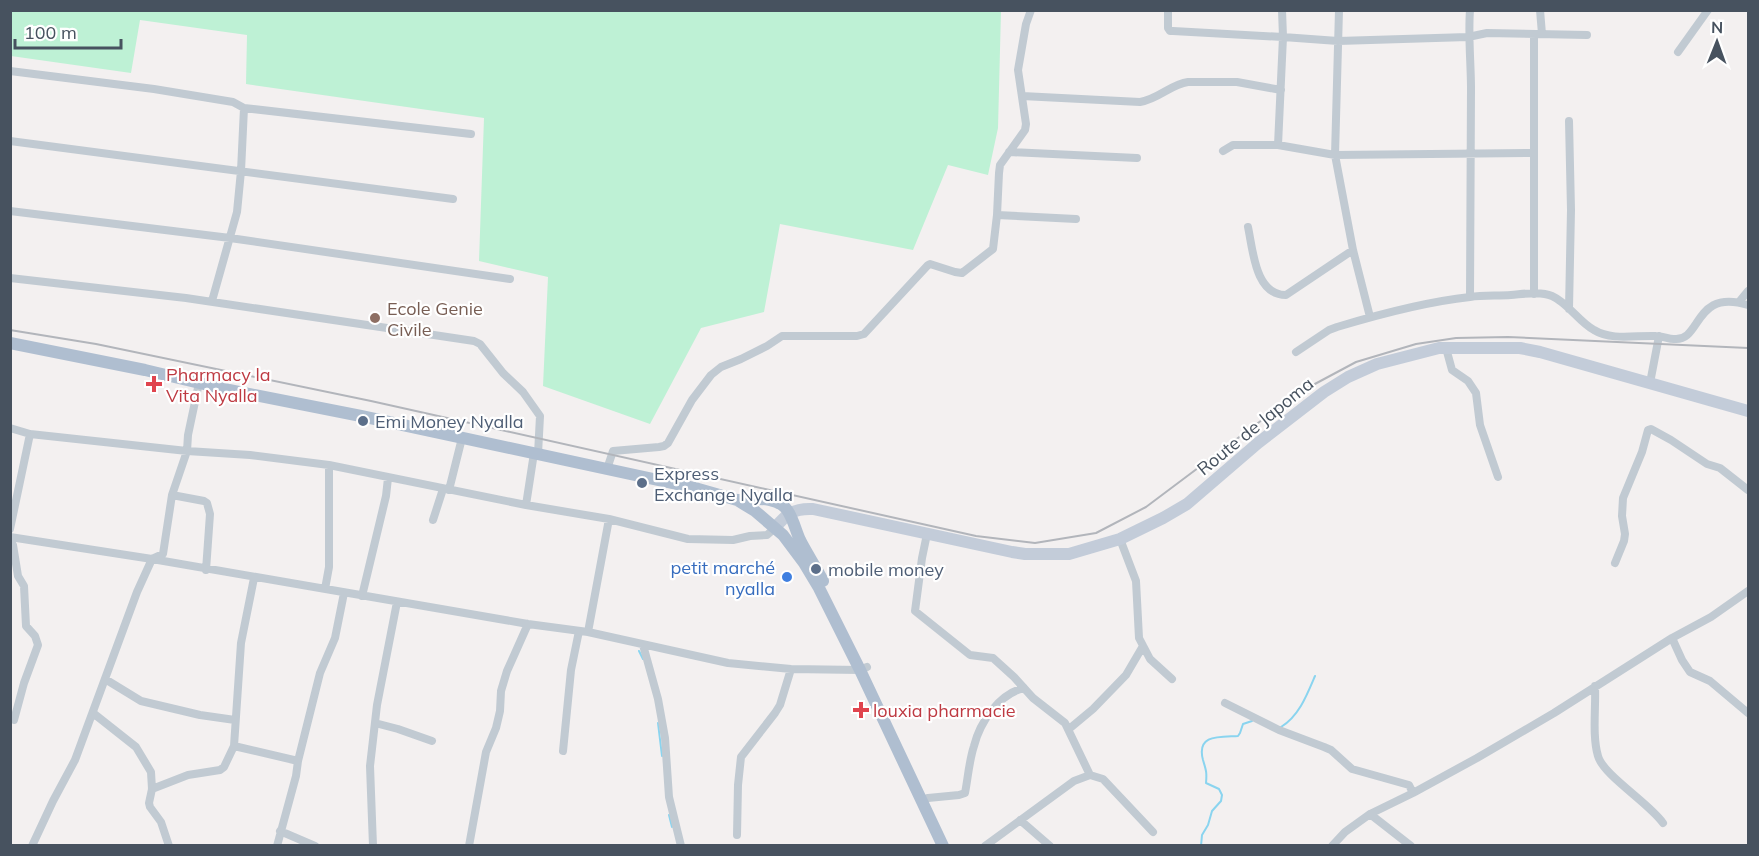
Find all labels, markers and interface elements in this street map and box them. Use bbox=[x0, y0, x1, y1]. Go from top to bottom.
scale bar bbox=[15, 12, 122, 50]
north arrow bbox=[1687, 12, 1747, 72]
text: N bbox=[1711, 17, 1723, 37]
text: 100 m bbox=[24, 21, 77, 44]
place label: Ecole Genie Civile bbox=[387, 297, 483, 341]
marker: Ecole Genie Civile bbox=[368, 311, 382, 325]
place label: Pharmacy la Vita Nyalla bbox=[166, 363, 271, 407]
street label: Route de Japoma bbox=[1192, 372, 1318, 480]
marker: Pharmacy la Vita Nyalla bbox=[147, 377, 161, 391]
place label: Emi Money Nyalla bbox=[375, 410, 524, 433]
marker: Emi Money Nyalla bbox=[356, 414, 370, 428]
place label: Express Exchange Nyalla bbox=[654, 462, 793, 506]
marker: Express Exchange Nyalla bbox=[635, 476, 649, 490]
place label: petit marché nyalla bbox=[671, 556, 775, 600]
place label: mobile money bbox=[828, 558, 944, 581]
marker: mobile money bbox=[809, 562, 823, 576]
marker: petit marché nyalla bbox=[780, 570, 794, 584]
place label: louxia pharmacie bbox=[873, 699, 1016, 722]
marker: louxia pharmacie bbox=[854, 703, 868, 717]

